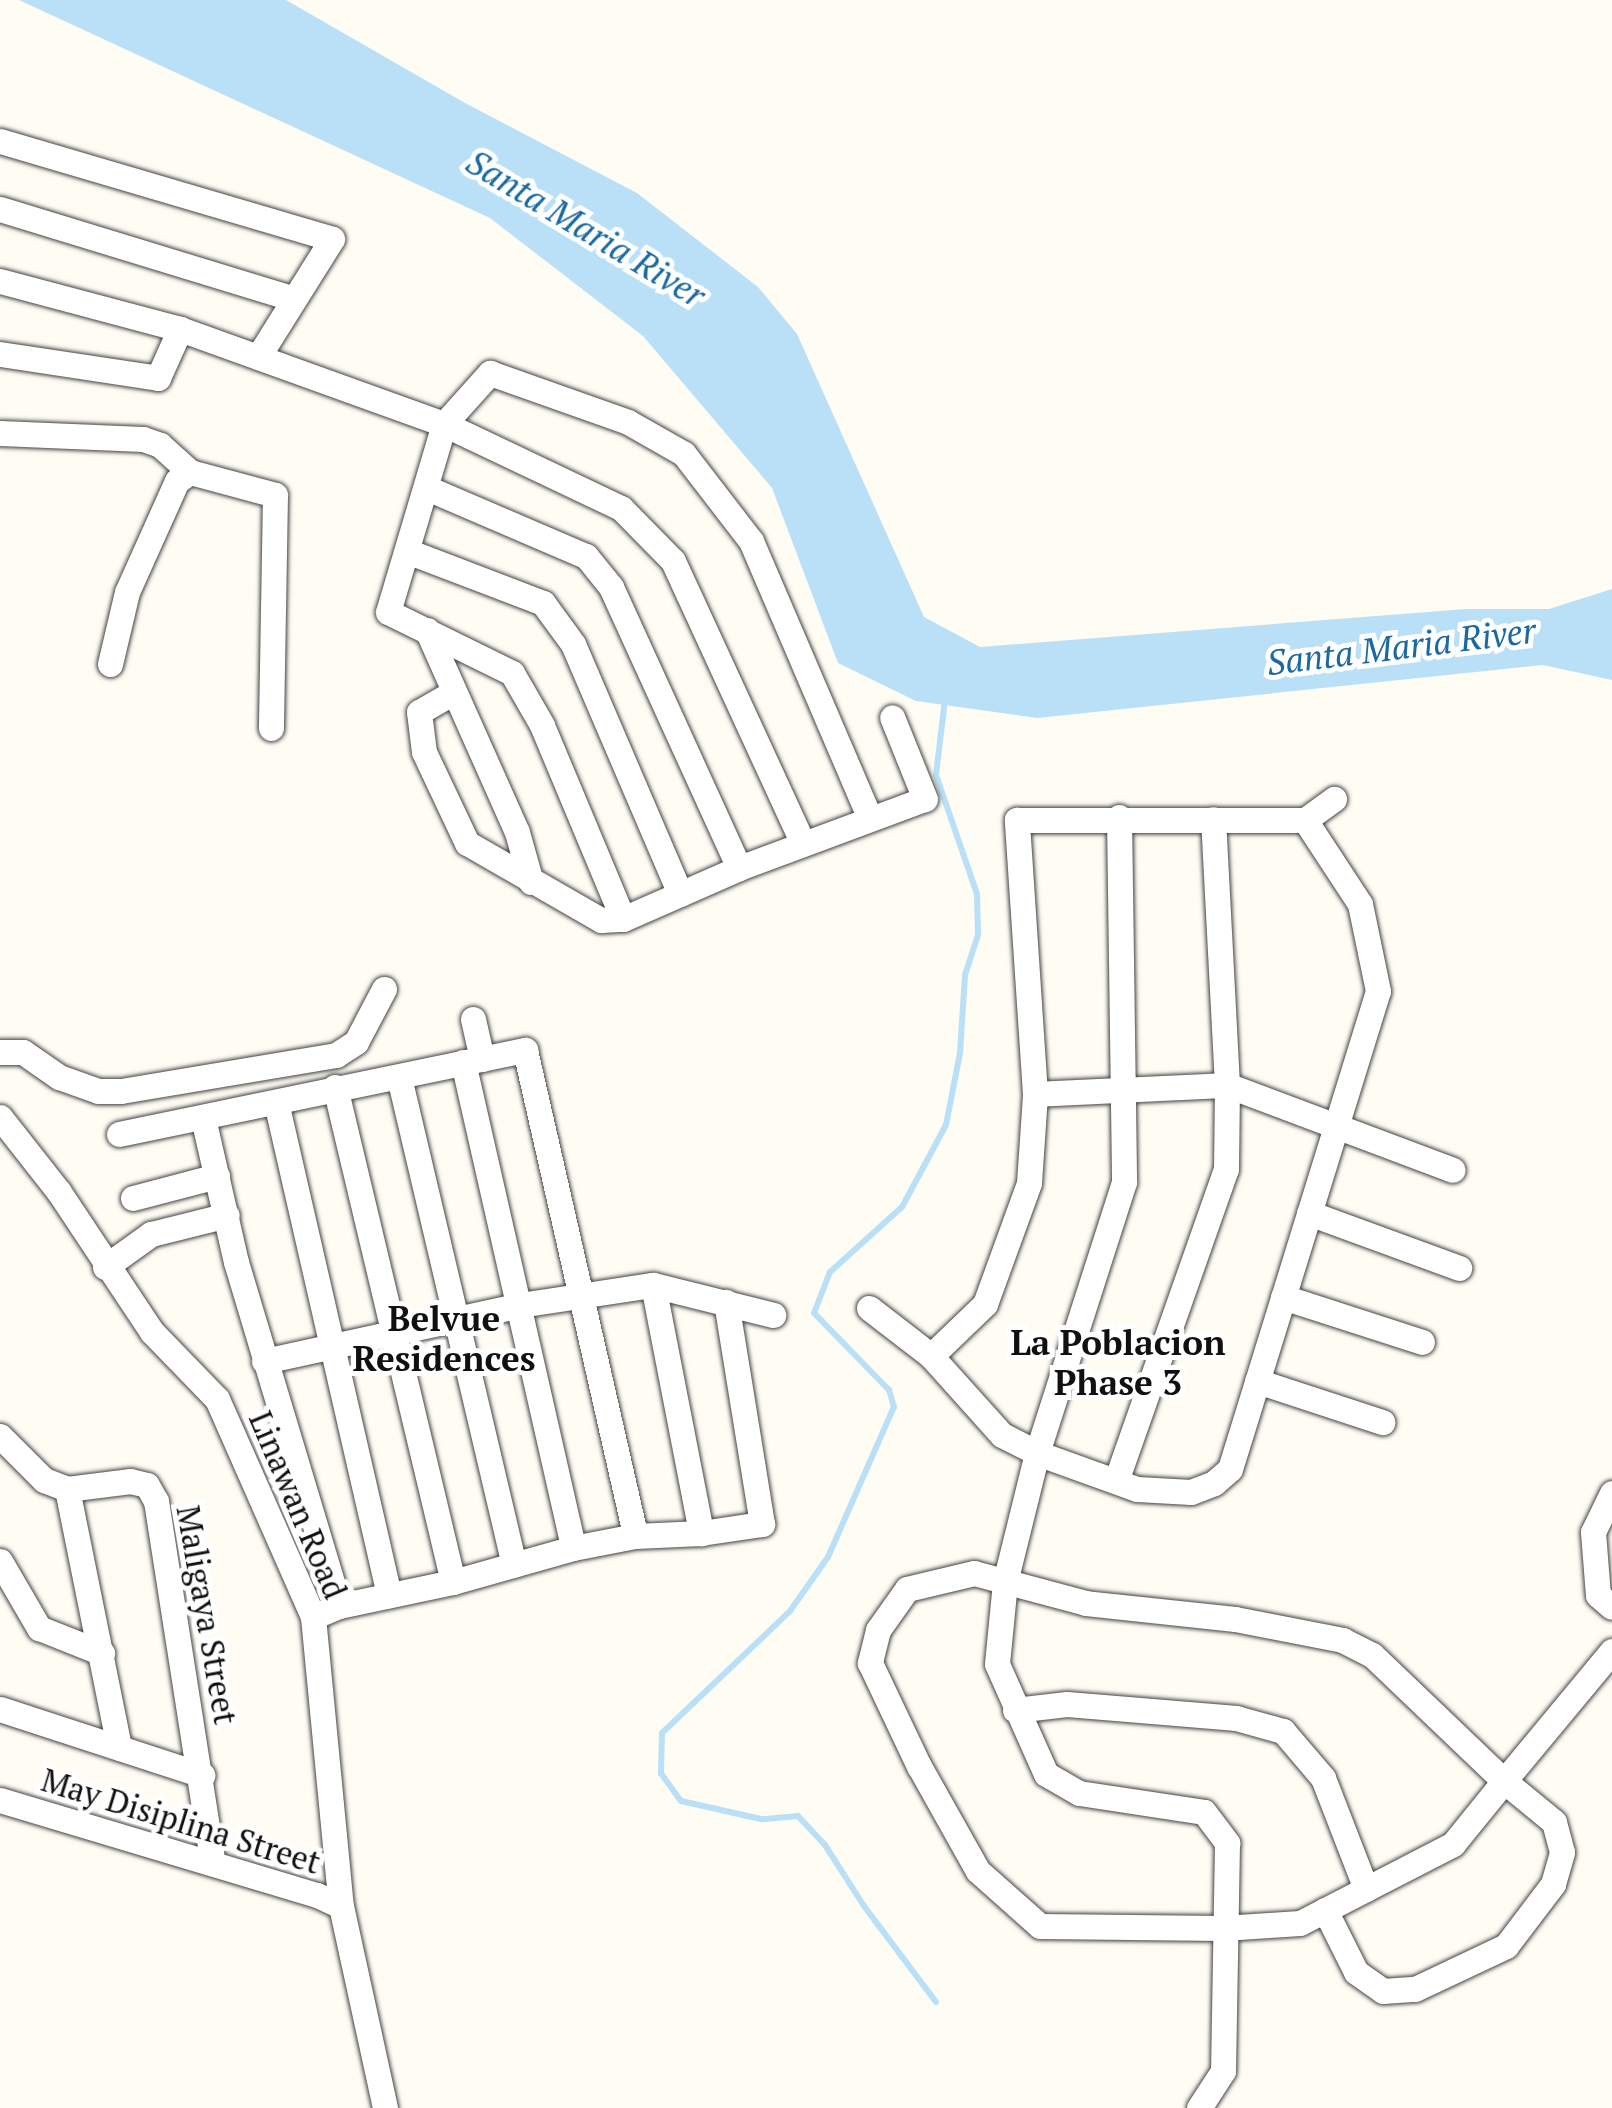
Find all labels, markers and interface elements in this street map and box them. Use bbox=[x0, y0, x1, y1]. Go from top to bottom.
water label: Santa Maria River bbox=[459, 140, 713, 316]
water label: Santa Maria River bbox=[1264, 609, 1538, 683]
district label: Belvue Residences bbox=[352, 1297, 536, 1379]
district label: La Poblacion Phase 3 bbox=[1010, 1321, 1226, 1403]
street label: Linawan Road bbox=[241, 1405, 355, 1605]
street label: Maligaya Street bbox=[169, 1503, 245, 1727]
street label: May Disiplina Street bbox=[37, 1760, 325, 1882]

